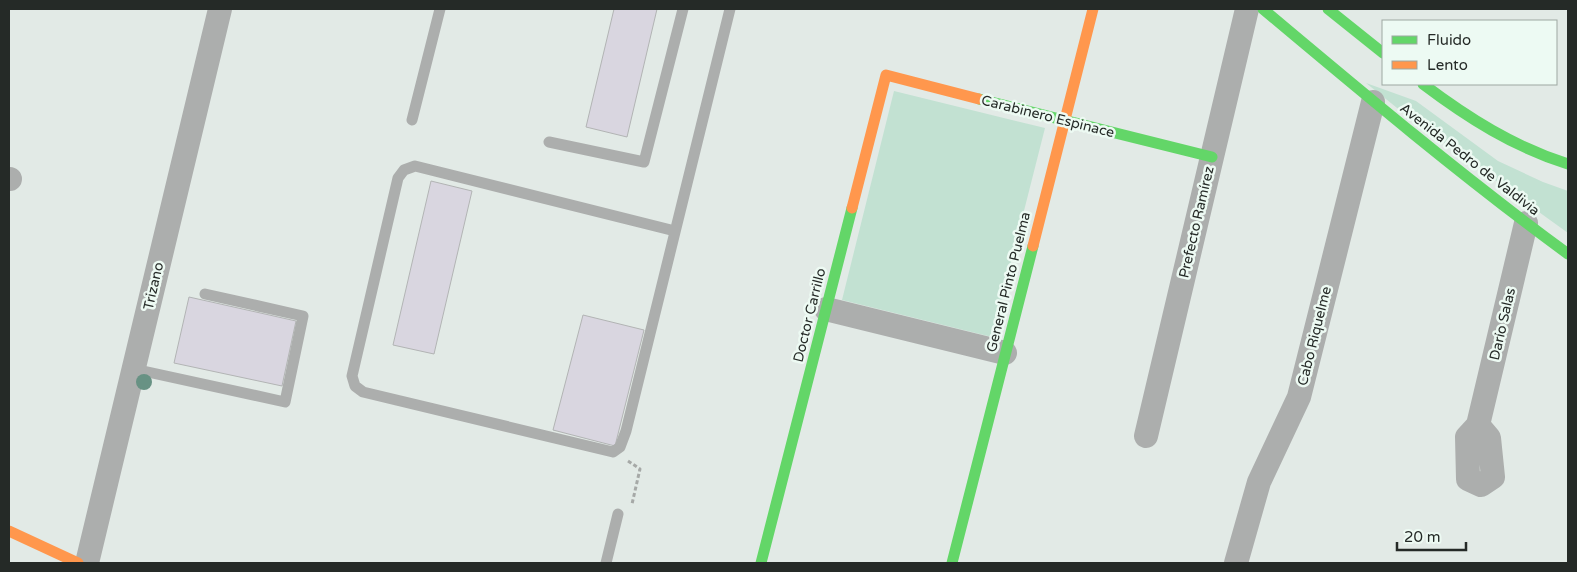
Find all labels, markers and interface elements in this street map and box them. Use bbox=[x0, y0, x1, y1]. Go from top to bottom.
legend bbox=[1382, 20, 1557, 85]
text: Fluido bbox=[1427, 31, 1471, 49]
text: Lento bbox=[1427, 56, 1468, 74]
street label: Carabinero Espinace bbox=[980, 92, 1116, 141]
street label: Avenida Pedro de Valdivia bbox=[1396, 100, 1543, 219]
street label: Prefecto Ramírez bbox=[1175, 164, 1218, 280]
street label: General Pinto Puelma bbox=[983, 210, 1034, 354]
street label: Trizano bbox=[140, 261, 167, 312]
street label: Doctor Carrillo bbox=[790, 266, 829, 364]
street label: Cabo Riquelme bbox=[1294, 285, 1335, 387]
street label: Darío Salas bbox=[1486, 286, 1519, 362]
scale bar bbox=[1397, 520, 1466, 552]
text: 20 m bbox=[1404, 528, 1441, 546]

